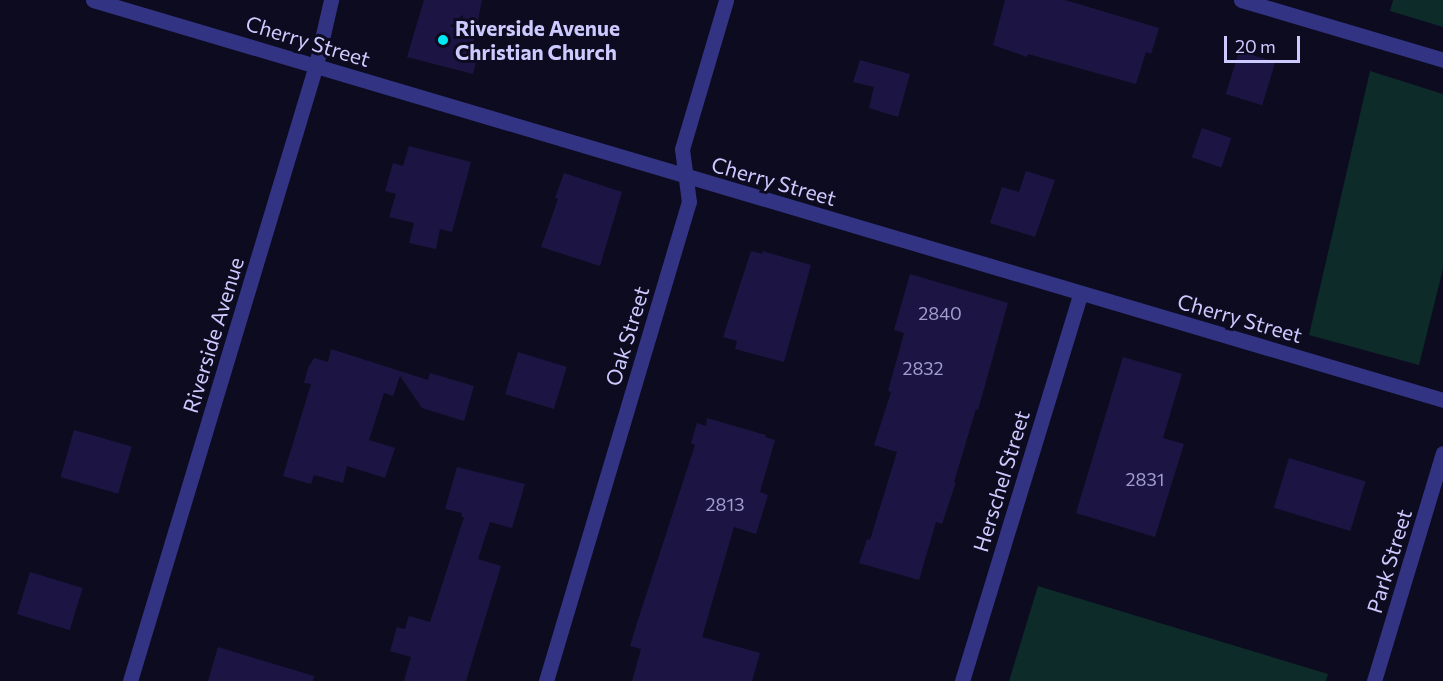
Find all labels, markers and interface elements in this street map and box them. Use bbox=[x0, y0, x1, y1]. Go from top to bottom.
street label: Cherry Street bbox=[243, 10, 373, 72]
place label: Riverside Avenue Christian Church bbox=[455, 15, 620, 65]
scale bar bbox=[1227, 24, 1304, 62]
marker: Riverside Avenue Christian Church bbox=[436, 33, 450, 47]
text: 20 m bbox=[1235, 35, 1276, 57]
street label: Cherry Street bbox=[709, 151, 839, 211]
street label: Riverside Avenue bbox=[177, 254, 249, 416]
street label: Oak Street bbox=[600, 283, 654, 389]
street label: Cherry Street bbox=[1175, 288, 1305, 348]
house number: 2840 bbox=[918, 302, 962, 324]
house number: 2832 bbox=[902, 357, 944, 379]
street label: Herschel Street bbox=[968, 407, 1034, 555]
house number: 2831 bbox=[1126, 468, 1164, 490]
house number: 2813 bbox=[706, 493, 744, 515]
street label: Park Street bbox=[1361, 506, 1417, 616]

